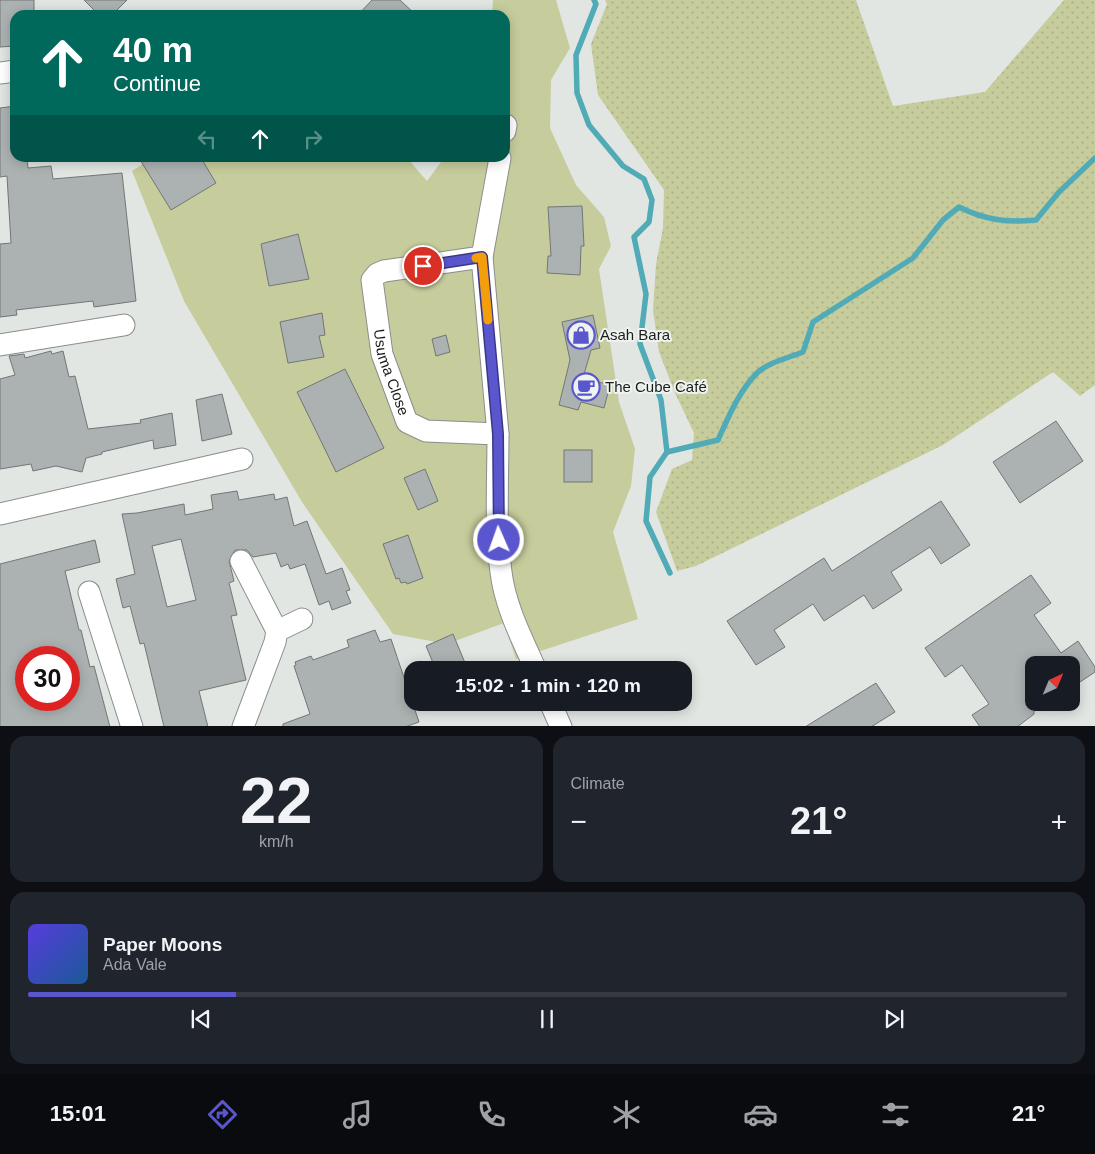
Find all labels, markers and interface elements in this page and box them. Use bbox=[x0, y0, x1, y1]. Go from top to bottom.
icon: ahead bbox=[30, 30, 95, 95]
text: 40 m bbox=[113, 30, 193, 69]
text: Continue bbox=[113, 71, 201, 96]
icon: left bbox=[193, 125, 221, 153]
icon: ahead bbox=[246, 125, 274, 153]
icon: right bbox=[299, 125, 327, 153]
pin bbox=[402, 245, 444, 287]
icon: arrive bbox=[409, 252, 437, 280]
shop icon: Asah Bara bbox=[566, 320, 596, 350]
place label: Asah Bara bbox=[600, 326, 671, 343]
street label: Usuma Close bbox=[371, 328, 413, 418]
cafe icon: The Cube Café bbox=[571, 372, 601, 402]
place label: The Cube Café bbox=[605, 378, 707, 395]
position arrow bbox=[472, 513, 524, 565]
speed limit sign: 30 bbox=[15, 646, 80, 711]
north arrow bbox=[1025, 656, 1080, 711]
map controls bbox=[1025, 656, 1080, 711]
text: 15:02 · 1 min · 120 m bbox=[455, 675, 641, 696]
text: 22 bbox=[240, 764, 312, 837]
text: Climate bbox=[571, 775, 625, 792]
text: 21° bbox=[790, 800, 847, 842]
text: − bbox=[571, 806, 587, 837]
text: + bbox=[1051, 806, 1067, 837]
text: km/h bbox=[259, 833, 294, 850]
text: Paper Moons bbox=[103, 934, 222, 955]
text: Ada Vale bbox=[103, 956, 167, 973]
icon: previous bbox=[187, 1005, 215, 1033]
icon: pause bbox=[533, 1005, 561, 1033]
icon: next bbox=[880, 1005, 908, 1033]
icon: directions bbox=[205, 1097, 240, 1132]
icon: music bbox=[340, 1097, 375, 1132]
icon: phone bbox=[474, 1097, 509, 1132]
icon: climate bbox=[609, 1097, 644, 1132]
icon: car bbox=[743, 1097, 778, 1132]
icon: filters bbox=[878, 1097, 913, 1132]
text: 15:01 bbox=[50, 1101, 106, 1126]
text: 21° bbox=[1012, 1101, 1045, 1126]

